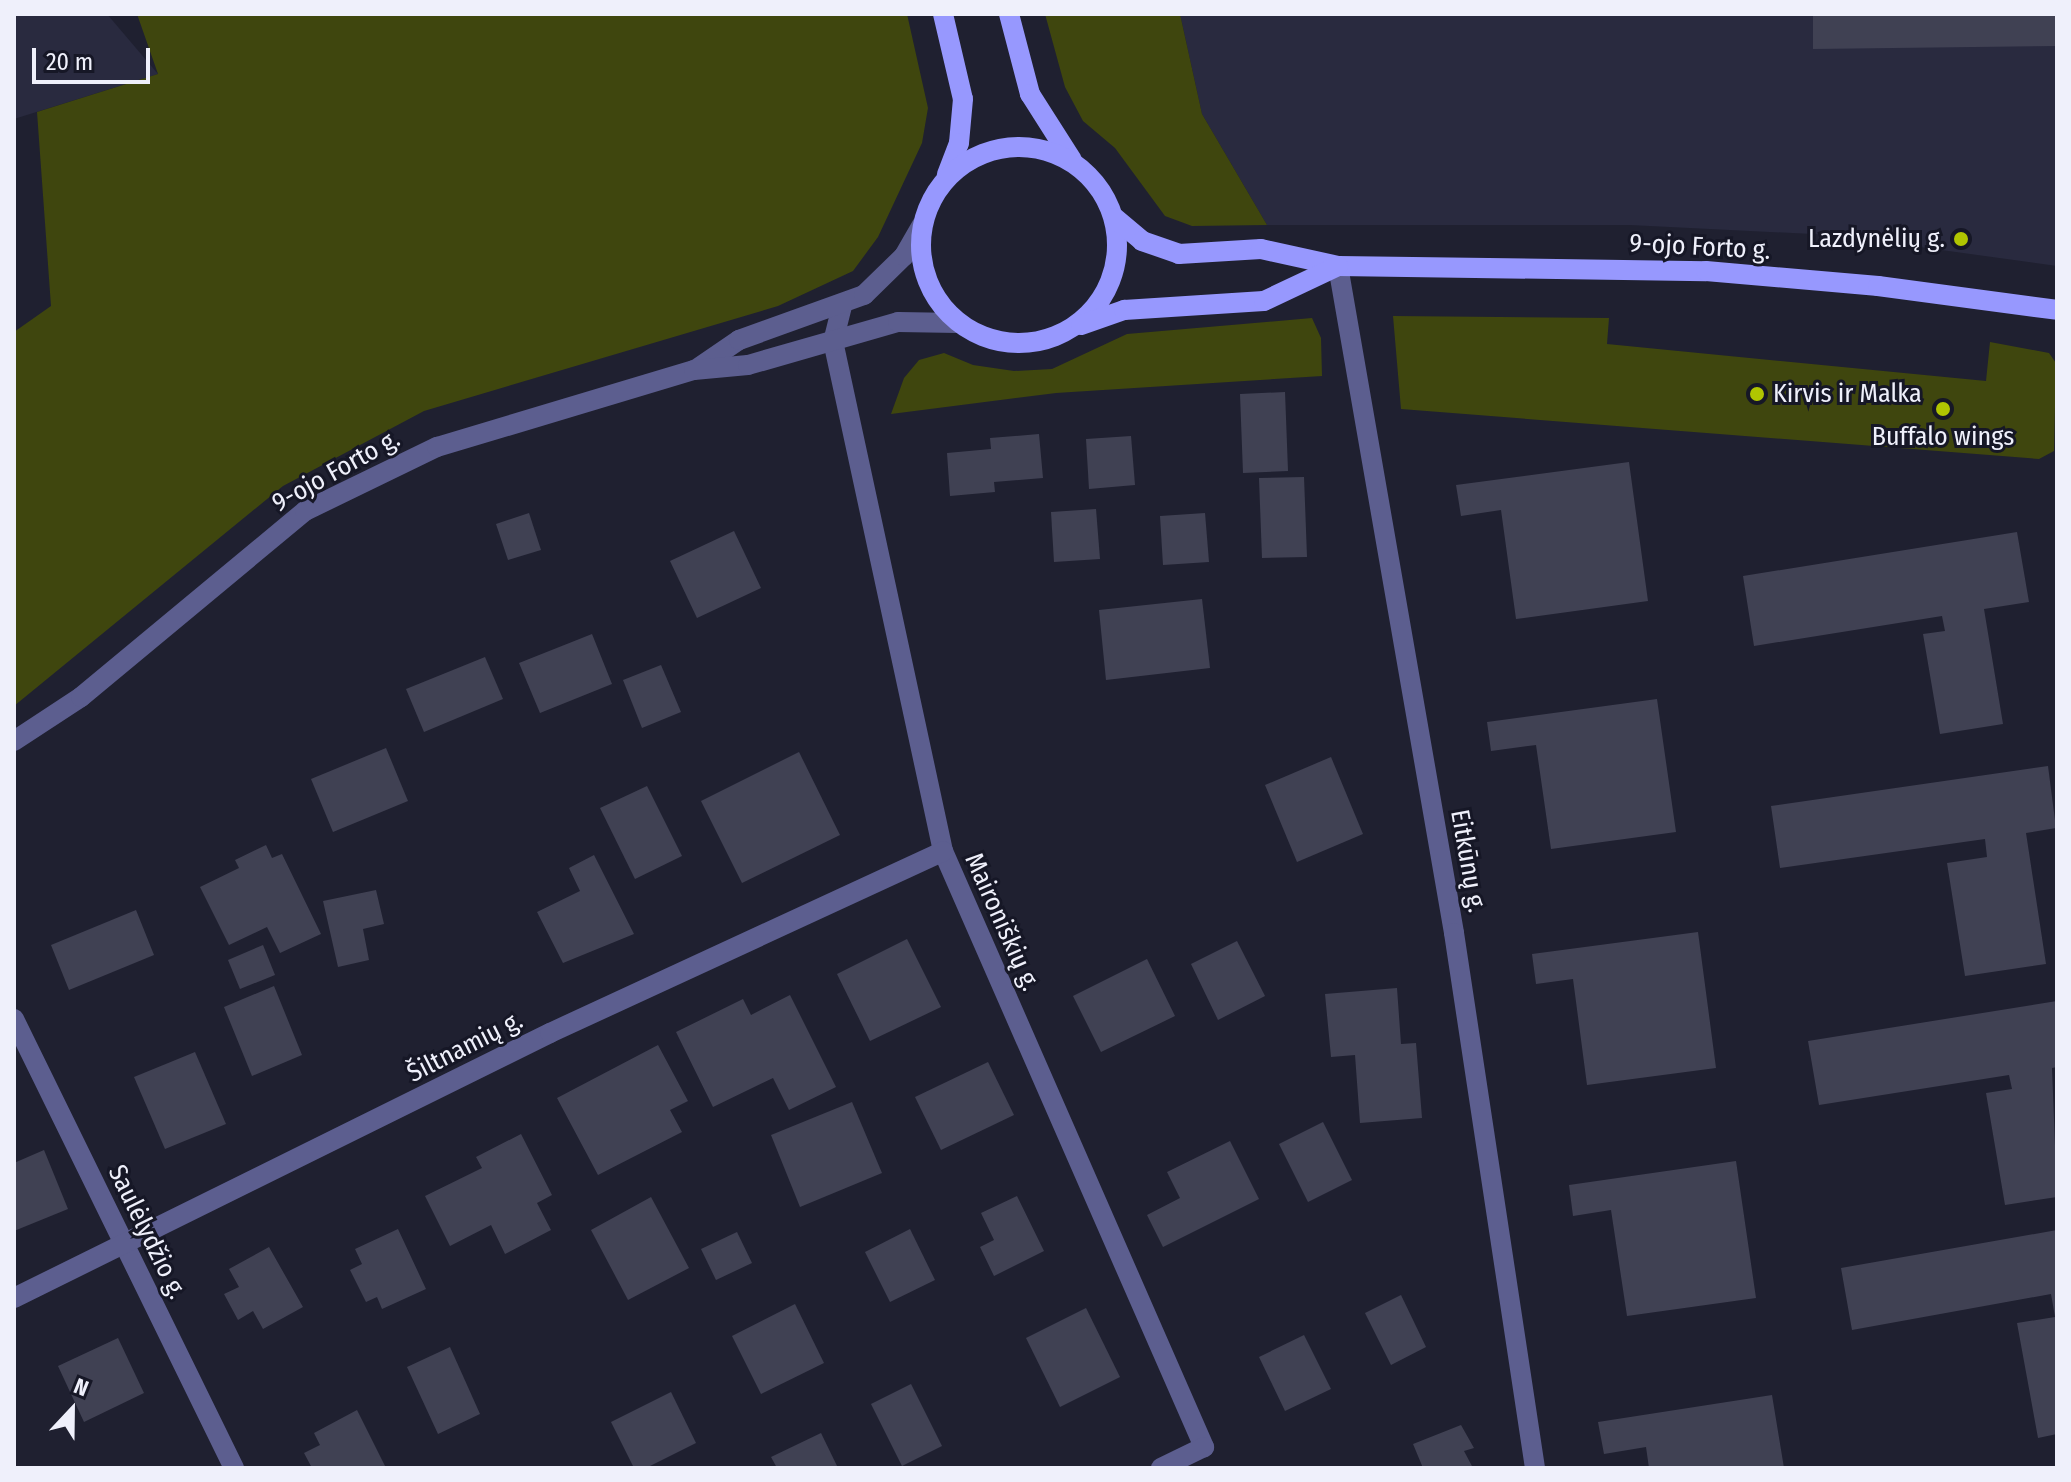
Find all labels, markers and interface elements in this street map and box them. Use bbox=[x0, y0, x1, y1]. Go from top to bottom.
scale bar bbox=[36, 32, 154, 82]
text: 20 m bbox=[46, 48, 93, 76]
place label: Lazdynėlių g. bbox=[1808, 223, 1945, 255]
street label: 9-ojo Forto g. bbox=[1629, 228, 1771, 266]
marker: Lazdynėlių g. bbox=[1952, 230, 1970, 248]
place label: Kirvis ir Malka bbox=[1773, 378, 1922, 410]
marker: Kirvis ir Malka bbox=[1748, 385, 1766, 403]
marker: Buffalo wings bbox=[1934, 400, 1952, 418]
place label: Buffalo wings bbox=[1872, 421, 2014, 453]
street label: 9-ojo Forto g. bbox=[267, 423, 405, 519]
street label: Eitkūnų g. bbox=[1444, 807, 1492, 915]
street label: Maironiškių g. bbox=[958, 848, 1046, 996]
street label: Šiltnamių g. bbox=[402, 1005, 528, 1089]
street label: Saulėlydžio g. bbox=[101, 1160, 193, 1304]
north arrow bbox=[32, 1370, 112, 1450]
text: N bbox=[70, 1372, 92, 1402]

